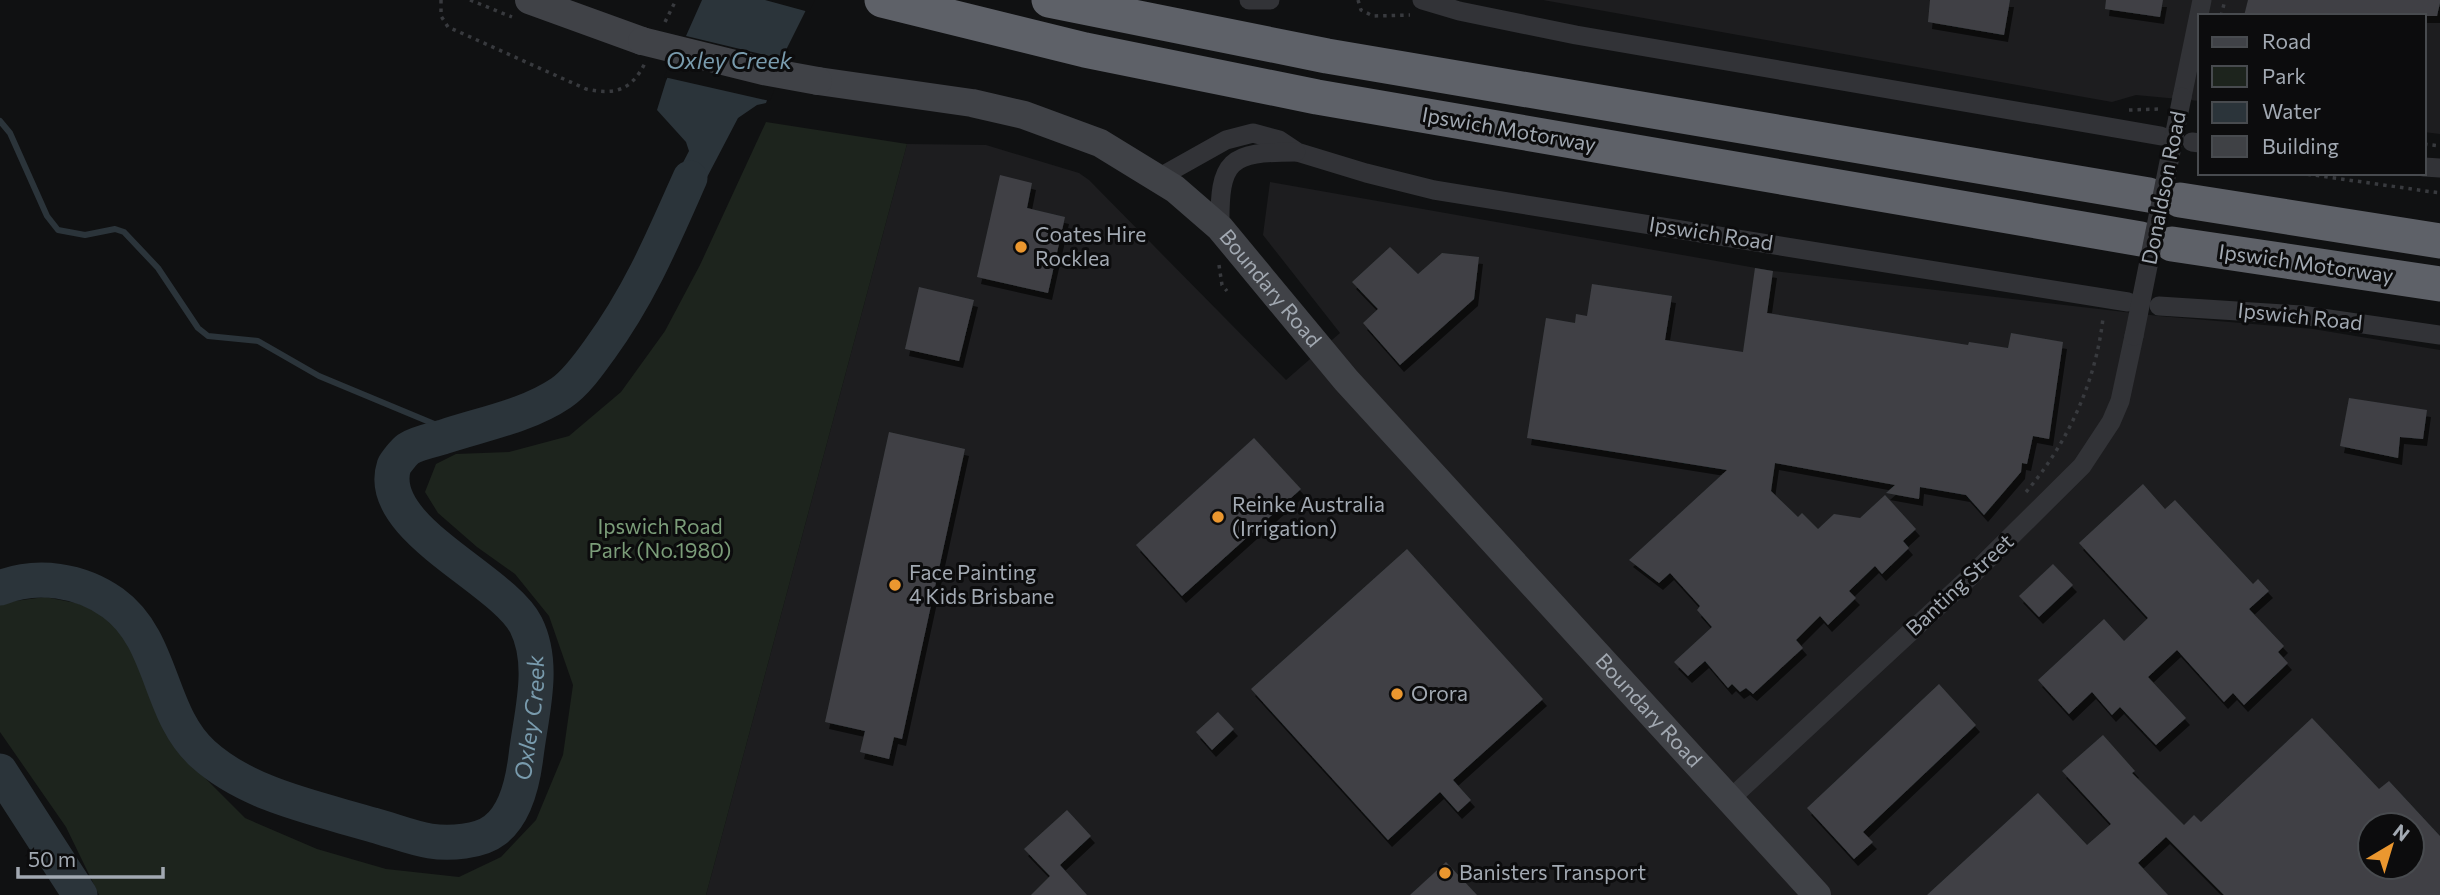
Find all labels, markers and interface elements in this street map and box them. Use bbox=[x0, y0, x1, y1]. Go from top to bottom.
legend bbox=[2198, 14, 2426, 175]
text: Road bbox=[2262, 28, 2311, 53]
water label: Oxley Creek bbox=[666, 46, 793, 74]
text: Park bbox=[2262, 63, 2306, 88]
text: Water bbox=[2262, 98, 2321, 123]
street label: Ipswich Motorway bbox=[1420, 101, 1598, 156]
street label: Donaldson Road bbox=[2135, 109, 2190, 267]
text: Building bbox=[2262, 133, 2339, 158]
street label: Ipswich Road bbox=[1647, 210, 1775, 255]
place label: Coates Hire Rocklea bbox=[1035, 221, 1146, 270]
street label: Boundary Road bbox=[1215, 224, 1327, 351]
street label: Ipswich Motorway bbox=[2217, 238, 2395, 287]
marker: Coates Hire Rocklea bbox=[1013, 239, 1029, 255]
street label: Ipswich Road bbox=[2237, 297, 2364, 334]
place label: Reinke Australia (Irrigation) bbox=[1232, 491, 1385, 540]
marker: Reinke Australia (Irrigation) bbox=[1210, 509, 1226, 525]
park label: Ipswich Road Park (No.1980) bbox=[589, 513, 731, 562]
street label: Banting Street bbox=[1900, 528, 2018, 640]
place label: Face Painting 4 Kids Brisbane bbox=[909, 559, 1054, 608]
marker: Face Painting 4 Kids Brisbane bbox=[887, 577, 903, 593]
street label: Boundary Road bbox=[1591, 648, 1708, 772]
water label: Oxley Creek bbox=[507, 654, 549, 783]
place label: Orora bbox=[1411, 680, 1468, 705]
marker: Orora bbox=[1389, 686, 1405, 702]
north arrow bbox=[2356, 811, 2426, 881]
text: N bbox=[2389, 819, 2414, 846]
scale bar bbox=[18, 836, 163, 880]
text: 50 m bbox=[28, 846, 76, 871]
place label: Banisters Transport bbox=[1459, 859, 1646, 884]
marker: Banisters Transport bbox=[1437, 865, 1453, 881]

